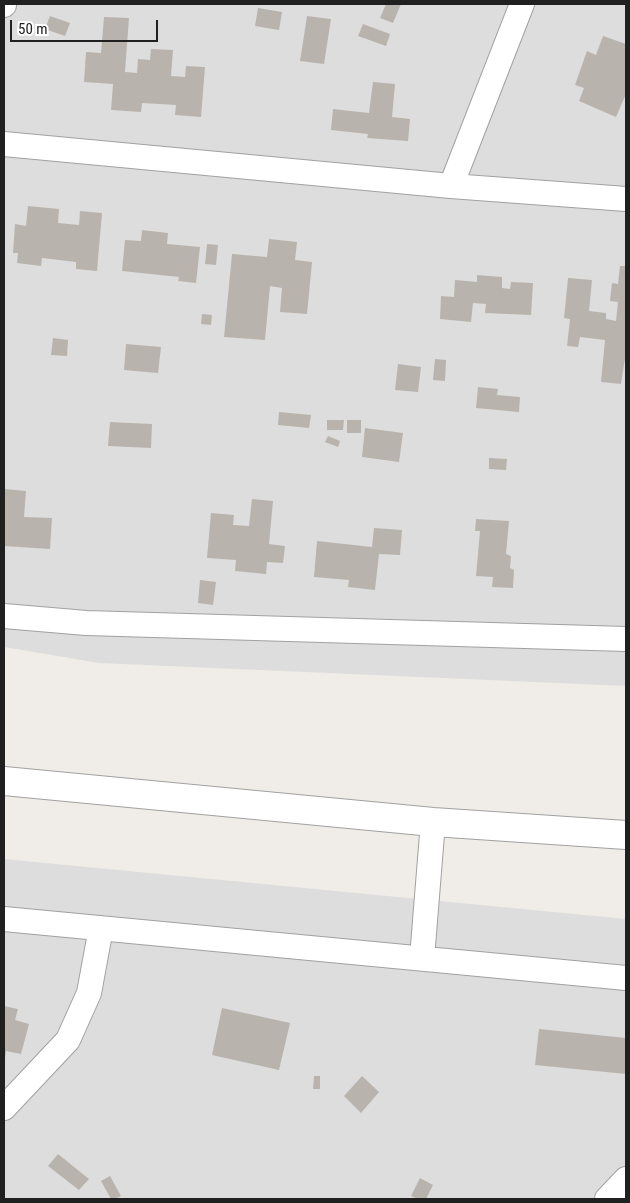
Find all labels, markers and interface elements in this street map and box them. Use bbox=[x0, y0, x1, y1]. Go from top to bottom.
scale bar bbox=[12, 10, 160, 42]
text: 50 m bbox=[18, 20, 48, 38]

